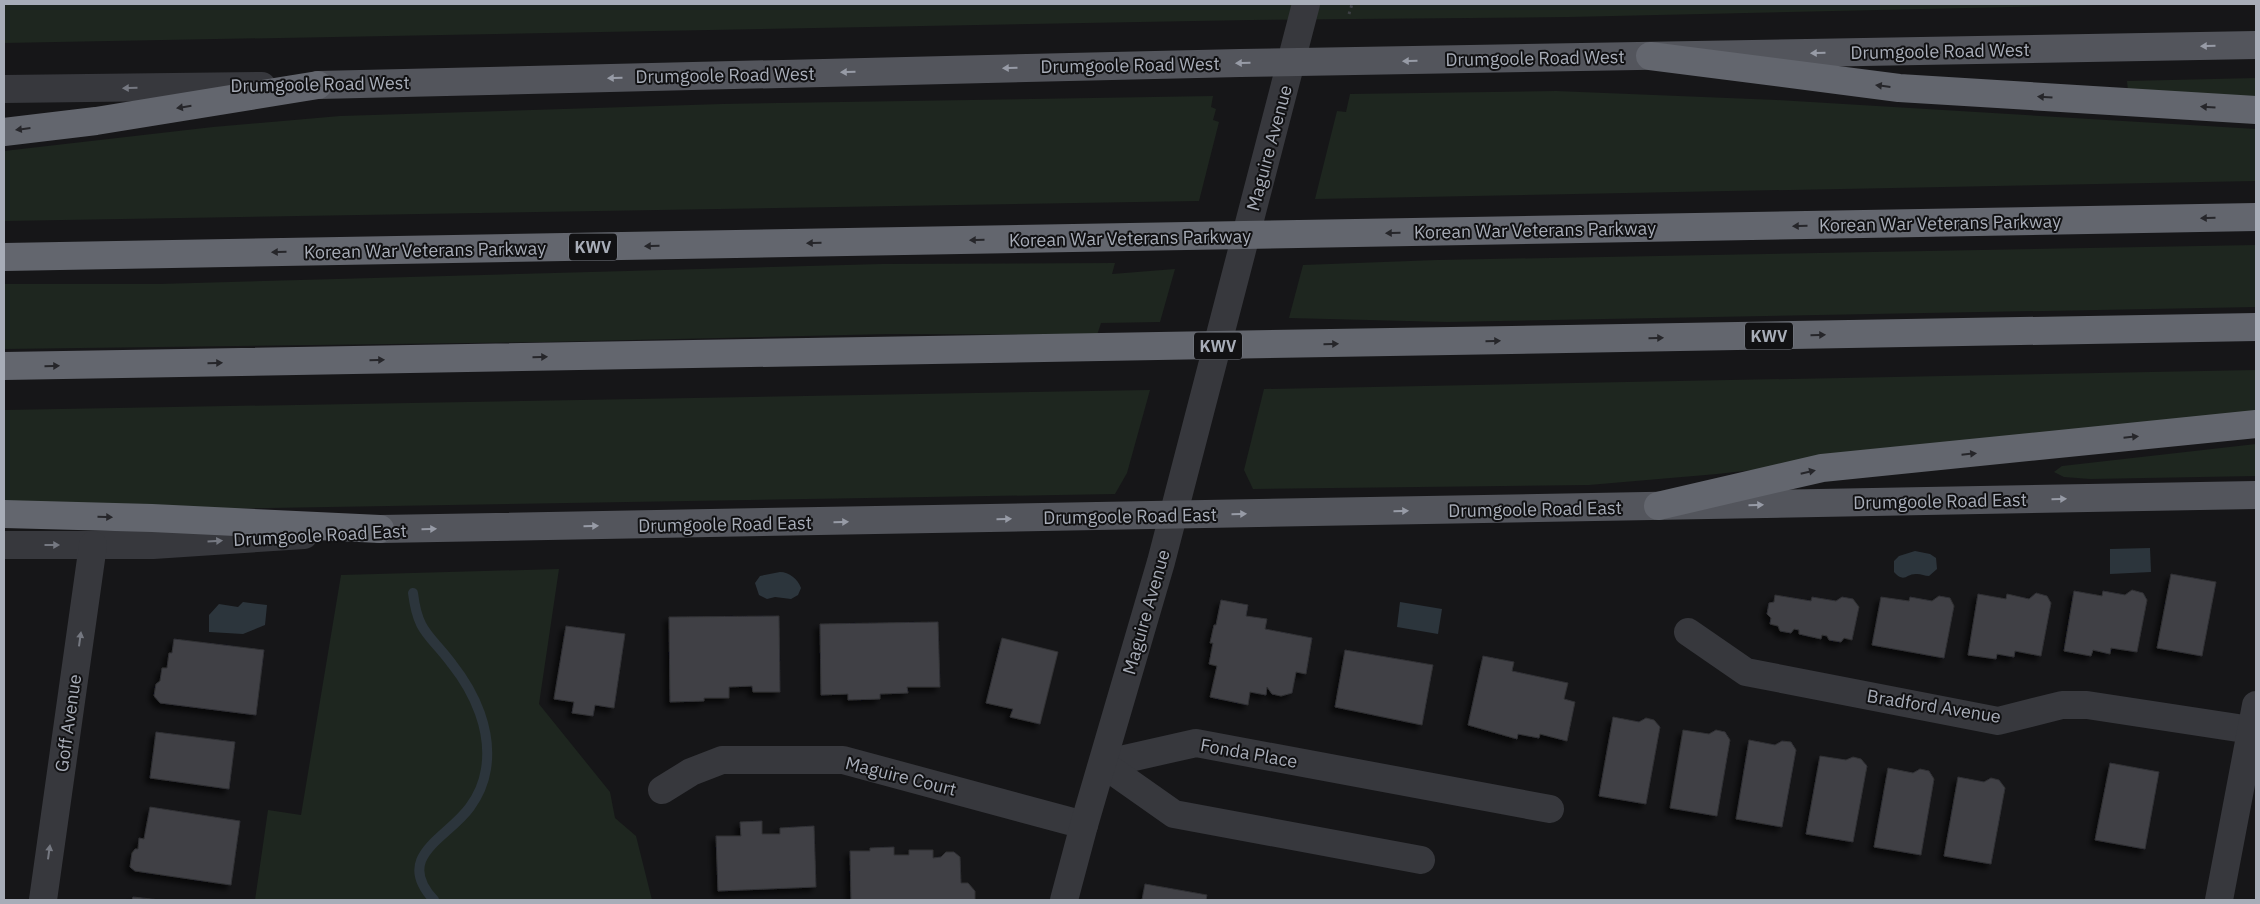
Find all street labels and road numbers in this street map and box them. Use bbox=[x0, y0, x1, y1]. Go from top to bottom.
street label: Drumgoole Road West bbox=[1850, 38, 2030, 64]
street label: Drumgoole Road West bbox=[1445, 45, 1625, 71]
street label: Drumgoole Road West bbox=[1040, 52, 1220, 78]
street label: Drumgoole Road West bbox=[635, 62, 815, 88]
street label: Drumgoole Road West bbox=[230, 71, 410, 97]
street label: Maguire Avenue bbox=[1241, 83, 1297, 213]
street label: Korean War Veterans Parkway bbox=[1819, 209, 2061, 237]
street label: Korean War Veterans Parkway bbox=[1414, 216, 1656, 244]
street label: Korean War Veterans Parkway bbox=[1009, 224, 1251, 252]
road number: KWV bbox=[569, 233, 617, 260]
street label: Korean War Veterans Parkway bbox=[304, 236, 546, 264]
road number: KWV bbox=[1745, 322, 1793, 350]
road number: KWV bbox=[1194, 332, 1242, 360]
street label: Drumgoole Road East bbox=[1853, 488, 2027, 514]
street label: Drumgoole Road East bbox=[1448, 496, 1622, 522]
street label: Drumgoole Road East bbox=[1043, 503, 1217, 529]
street label: Drumgoole Road East bbox=[638, 511, 812, 537]
street label: Drumgoole Road East bbox=[233, 519, 407, 551]
street label: Maguire Avenue bbox=[1117, 547, 1175, 677]
street label: Goff Avenue bbox=[50, 673, 86, 773]
street label: Bradford Avenue bbox=[1865, 684, 2003, 728]
street label: Fonda Place bbox=[1199, 733, 1300, 773]
street label: Maguire Court bbox=[843, 751, 959, 801]

